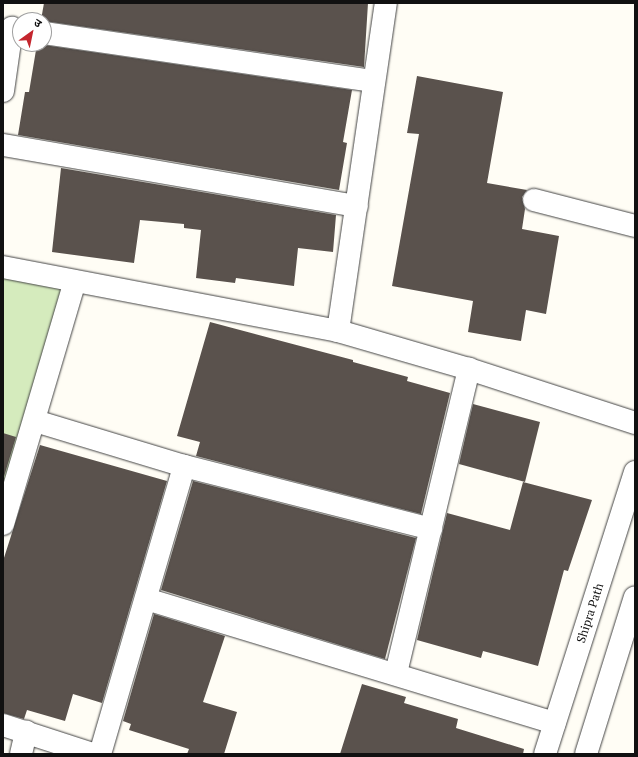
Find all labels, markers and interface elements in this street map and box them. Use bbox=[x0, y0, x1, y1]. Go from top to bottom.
north arrow bbox=[12, 12, 52, 52]
text: उ bbox=[31, 15, 45, 30]
street label: Shipra Path bbox=[574, 581, 606, 645]

